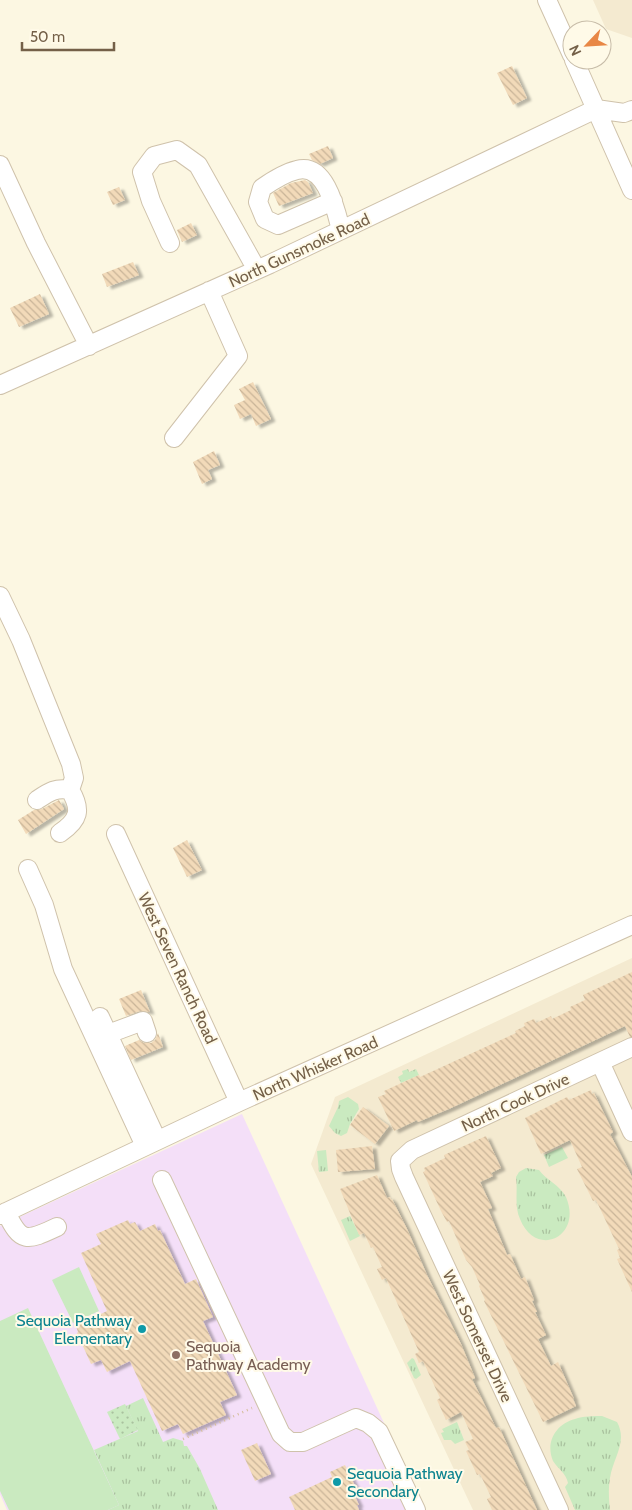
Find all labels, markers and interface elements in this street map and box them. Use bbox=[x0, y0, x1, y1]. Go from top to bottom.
scale bar bbox=[22, 20, 115, 52]
north arrow bbox=[562, 20, 612, 70]
text: 50 m bbox=[30, 28, 65, 46]
text: N bbox=[565, 42, 585, 59]
street label: North Gunsmoke Road bbox=[226, 209, 373, 291]
street label: West Seven Ranch Road bbox=[134, 890, 221, 1047]
street label: North Whisker Road bbox=[250, 1032, 381, 1105]
street label: North Cook Drive bbox=[458, 1069, 572, 1136]
street label: West Somerset Drive bbox=[439, 1267, 516, 1405]
place label: Sequoia Pathway Elementary bbox=[16, 1311, 132, 1348]
marker: Sequoia Pathway Elementary bbox=[136, 1323, 148, 1335]
place label: Sequoia Pathway Academy bbox=[186, 1337, 311, 1374]
marker: Sequoia Pathway Academy bbox=[170, 1349, 182, 1361]
place label: Sequoia Pathway Secondary bbox=[347, 1464, 463, 1501]
marker: Sequoia Pathway Secondary bbox=[331, 1476, 343, 1488]

